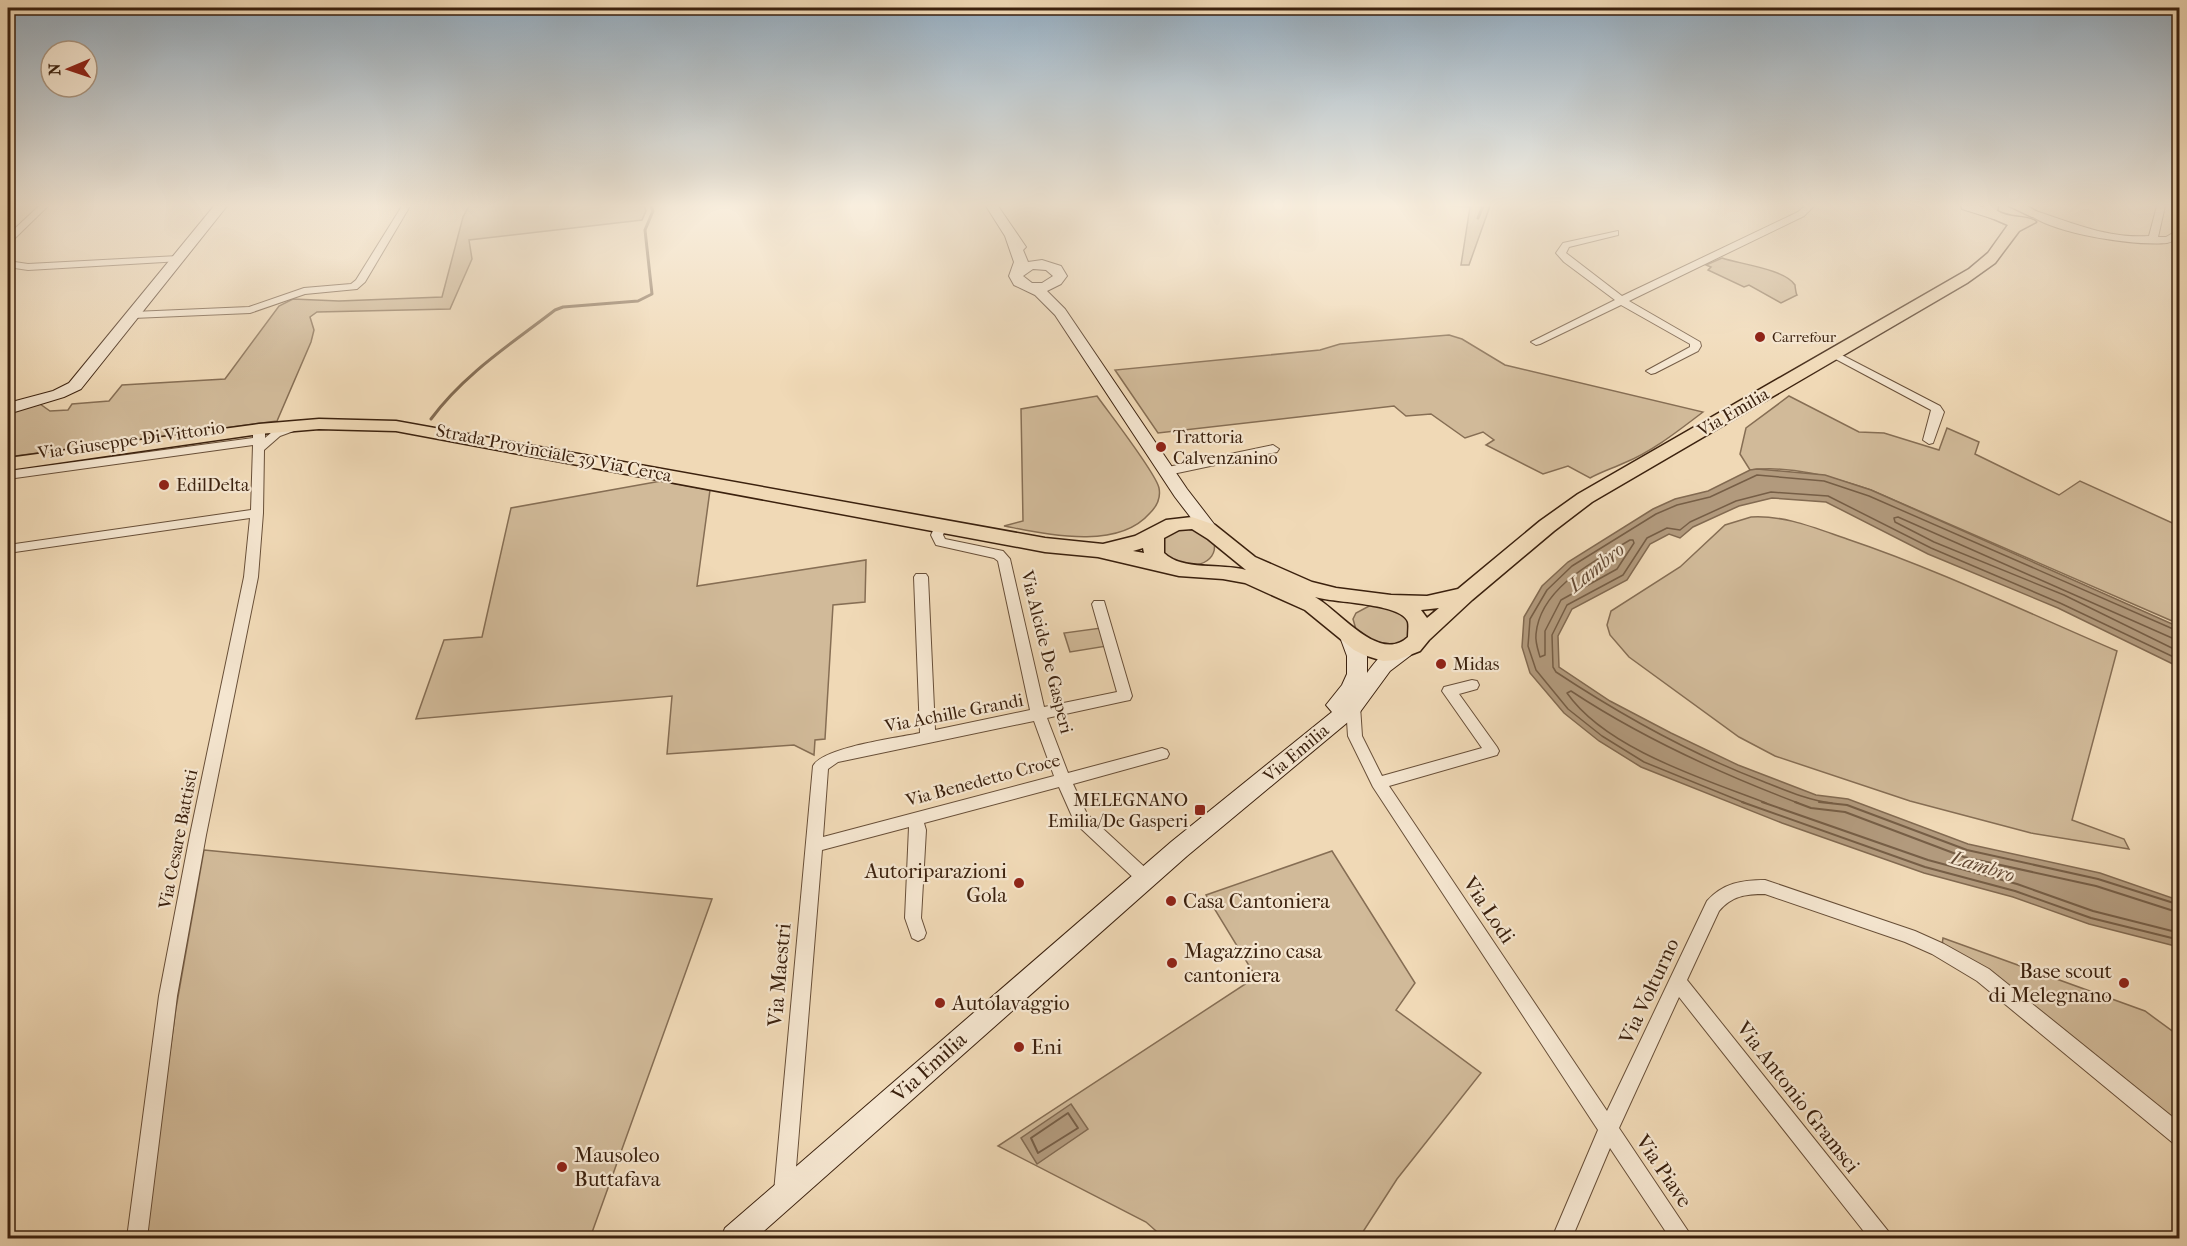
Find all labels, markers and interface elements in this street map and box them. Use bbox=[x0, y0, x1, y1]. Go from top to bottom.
north arrow bbox=[39, 39, 99, 99]
text: N bbox=[45, 62, 64, 76]
place label: Carrefour bbox=[1772, 328, 1837, 346]
marker: Carrefour bbox=[1753, 330, 1767, 344]
street label: Via Emilia bbox=[1693, 383, 1773, 442]
street label: Via Giuseppe Di Vittorio bbox=[35, 417, 226, 464]
street label: Strada Provinciale 39 Via Cerca bbox=[434, 420, 674, 487]
place label: Trattoria Calvenzanino bbox=[1173, 427, 1278, 469]
marker: Trattoria Calvenzanino bbox=[1154, 440, 1168, 454]
place label: EdilDelta bbox=[176, 475, 250, 496]
marker: EdilDelta bbox=[157, 478, 171, 492]
water label: Lambro bbox=[1562, 538, 1629, 598]
street label: Via Alcide De Gasperi bbox=[1016, 567, 1077, 736]
place label: Midas bbox=[1453, 654, 1500, 675]
marker: Midas bbox=[1434, 657, 1448, 671]
street label: Via Achille Grandi bbox=[882, 690, 1026, 737]
street label: Via Emilia bbox=[1259, 719, 1334, 787]
street label: Via Benedetto Croce bbox=[903, 750, 1063, 811]
street label: Via Cesare Battisti bbox=[154, 767, 202, 912]
place label: MELEGNANO Emilia/De Gasperi bbox=[1048, 790, 1189, 832]
marker: MELEGNANO Emilia/De Gasperi bbox=[1193, 803, 1207, 817]
water label: Lambro bbox=[1946, 845, 2018, 887]
place label: Autoriparazioni Gola bbox=[864, 859, 1007, 907]
street label: Via Lodi bbox=[1457, 871, 1520, 948]
marker: Autoriparazioni Gola bbox=[1012, 876, 1026, 890]
place label: Casa Cantoniera bbox=[1183, 889, 1330, 913]
marker: Casa Cantoniera bbox=[1164, 894, 1178, 908]
street label: Via Maestri bbox=[762, 922, 795, 1029]
street label: Via Volturno bbox=[1614, 934, 1684, 1048]
place label: Magazzino casa cantoniera bbox=[1184, 939, 1323, 987]
marker: Magazzino casa cantoniera bbox=[1165, 956, 1179, 970]
place label: Base scout di Melegnano bbox=[1989, 959, 2112, 1007]
marker: Base scout di Melegnano bbox=[2117, 976, 2131, 990]
place label: Autolavaggio bbox=[951, 991, 1070, 1015]
marker: Autolavaggio bbox=[933, 996, 947, 1010]
street label: Via Antonio Gramsci bbox=[1731, 1016, 1864, 1177]
street label: Via Emilia bbox=[886, 1027, 972, 1107]
place label: Eni bbox=[1031, 1035, 1062, 1059]
marker: Eni bbox=[1012, 1040, 1026, 1054]
street label: Via Piave bbox=[1630, 1129, 1697, 1212]
place label: Mausoleo Buttafava bbox=[574, 1143, 661, 1191]
marker: Mausoleo Buttafava bbox=[555, 1160, 569, 1174]

